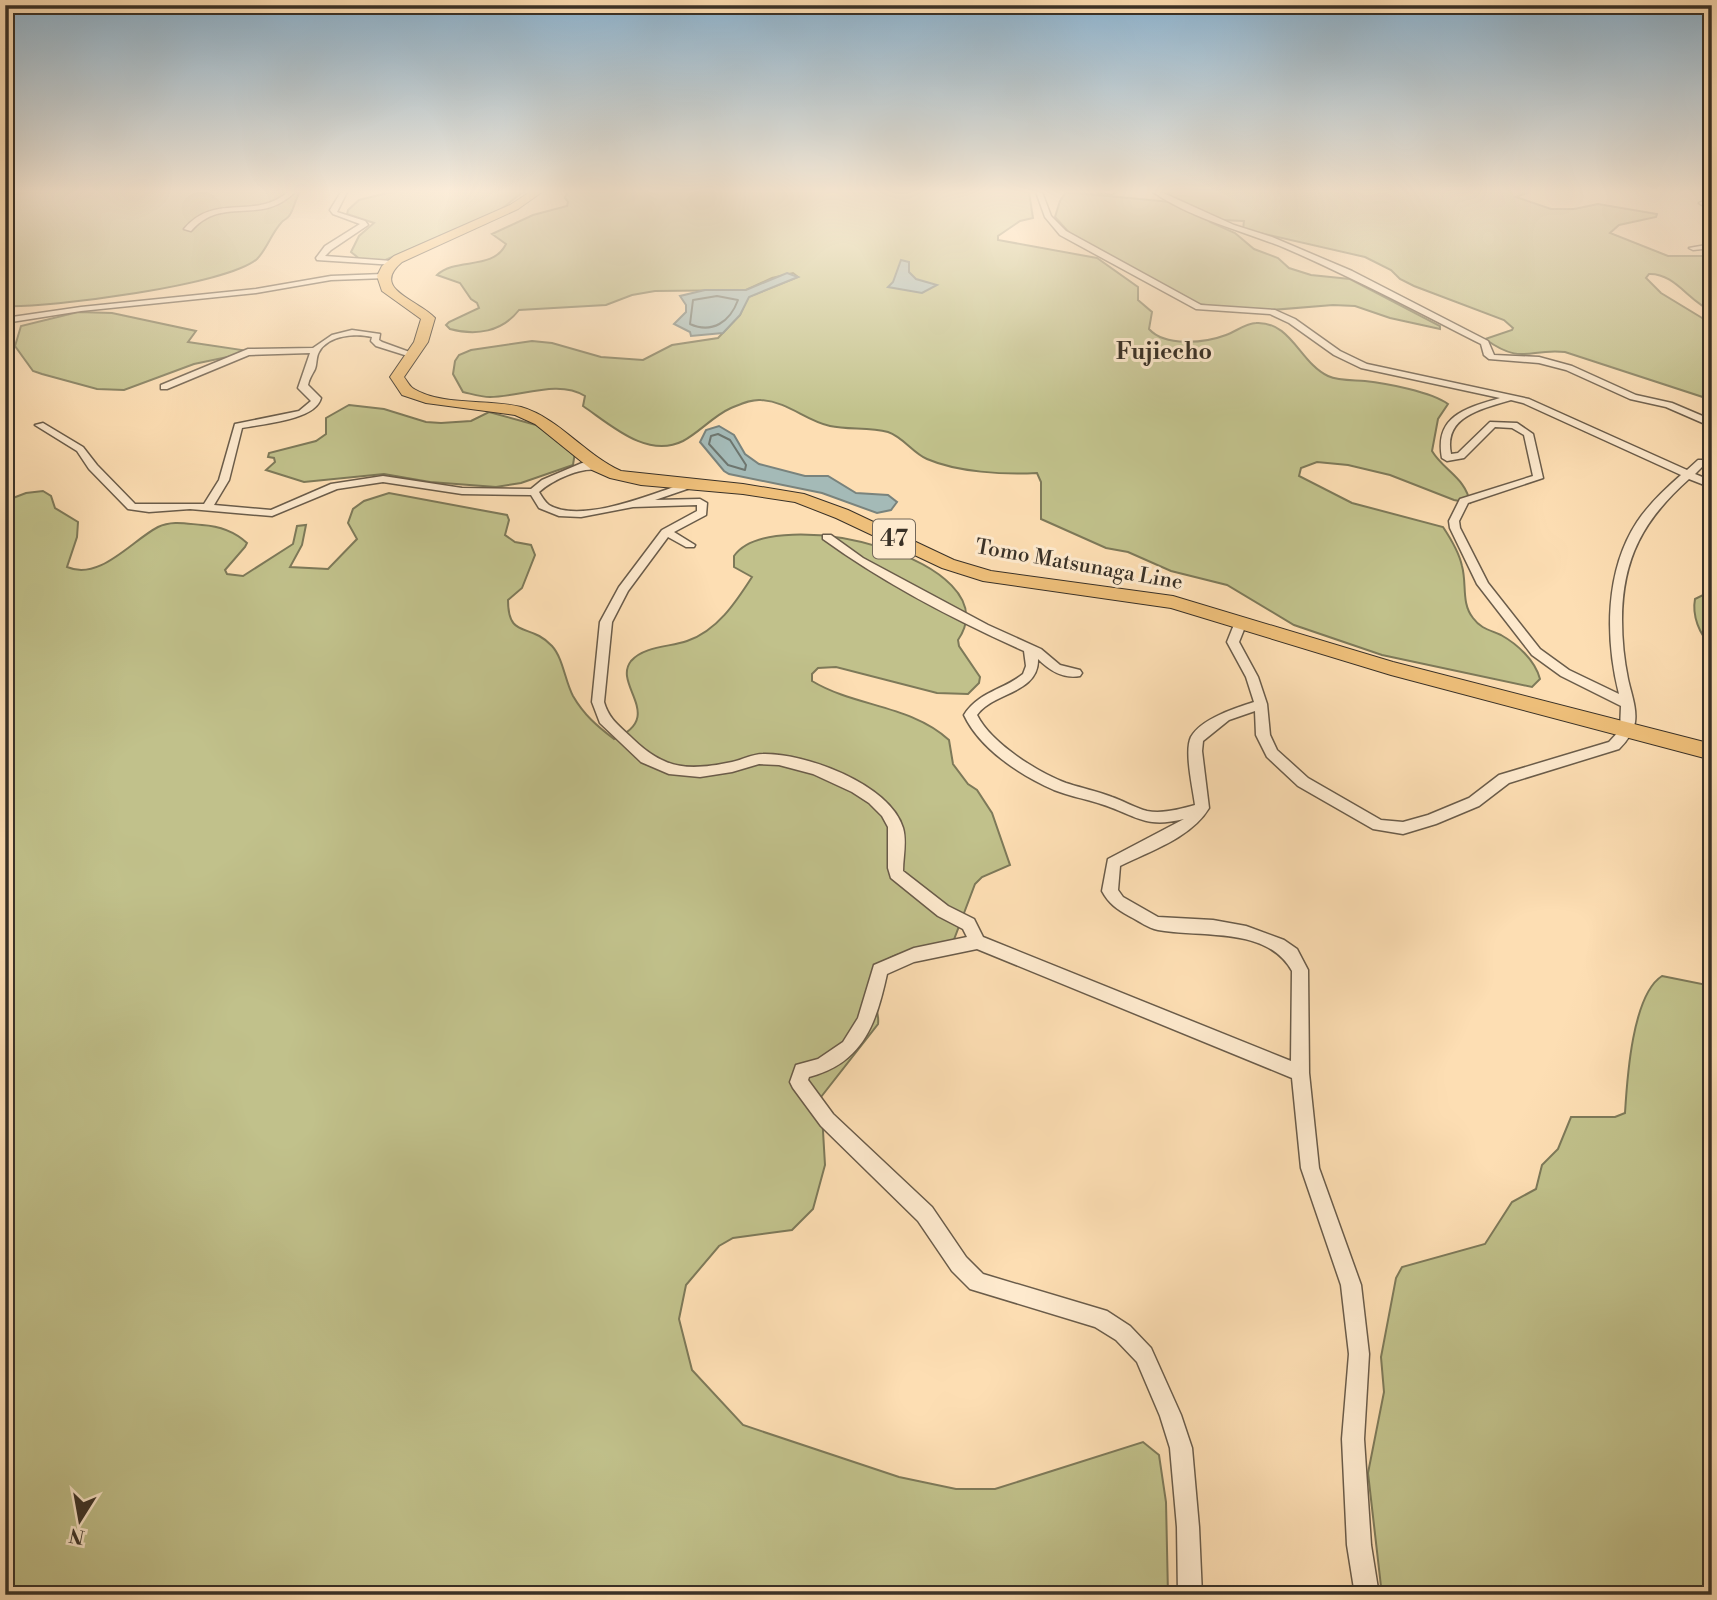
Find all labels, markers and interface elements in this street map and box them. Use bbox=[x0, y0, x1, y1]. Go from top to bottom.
district label: Fujiecho bbox=[1116, 338, 1212, 366]
road number: 47 bbox=[873, 520, 915, 558]
street label: Tomo Matsunaga Line bbox=[973, 534, 1185, 596]
north arrow bbox=[46, 1484, 116, 1554]
text: N bbox=[67, 1522, 87, 1549]

